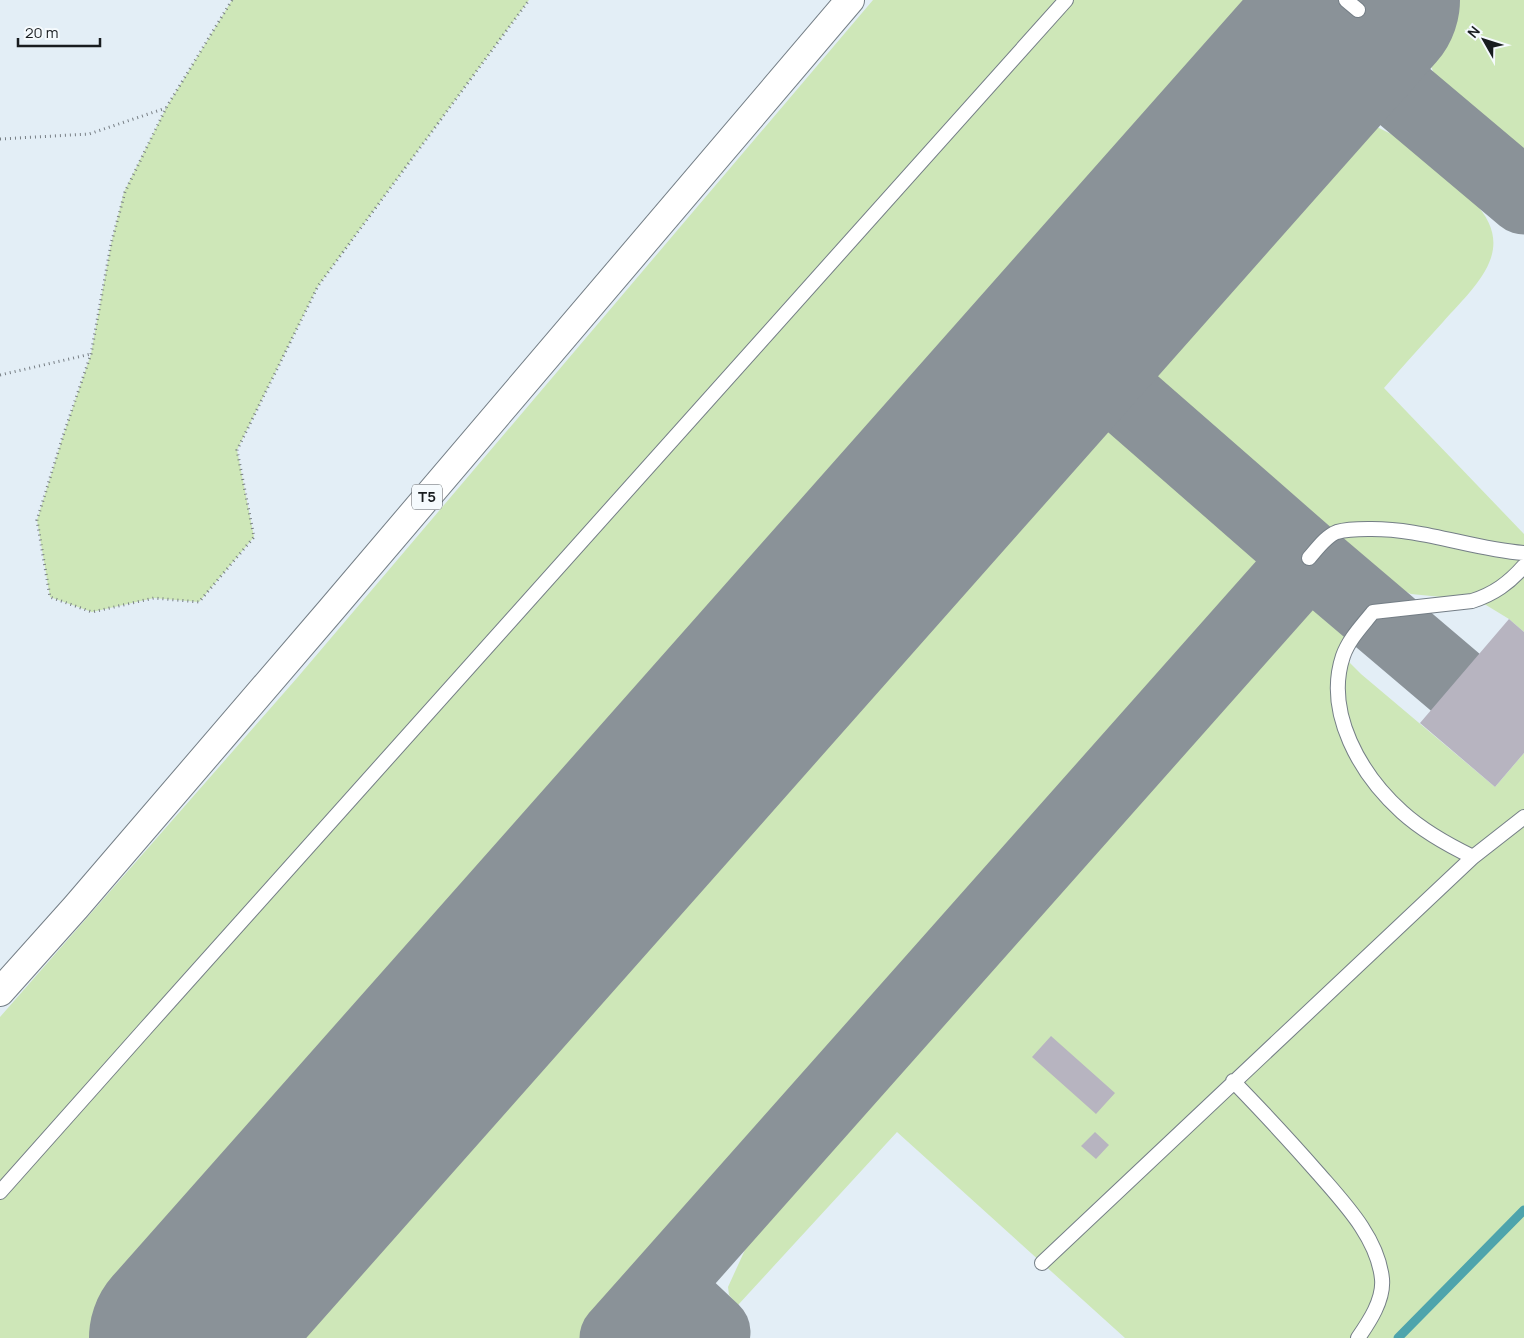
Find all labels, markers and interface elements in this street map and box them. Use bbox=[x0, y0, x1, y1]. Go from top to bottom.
scale bar bbox=[18, 15, 100, 47]
north arrow bbox=[1459, 15, 1509, 65]
text: 20 m bbox=[25, 22, 58, 43]
text: N bbox=[1463, 22, 1484, 41]
road number: T5 bbox=[412, 484, 442, 510]

